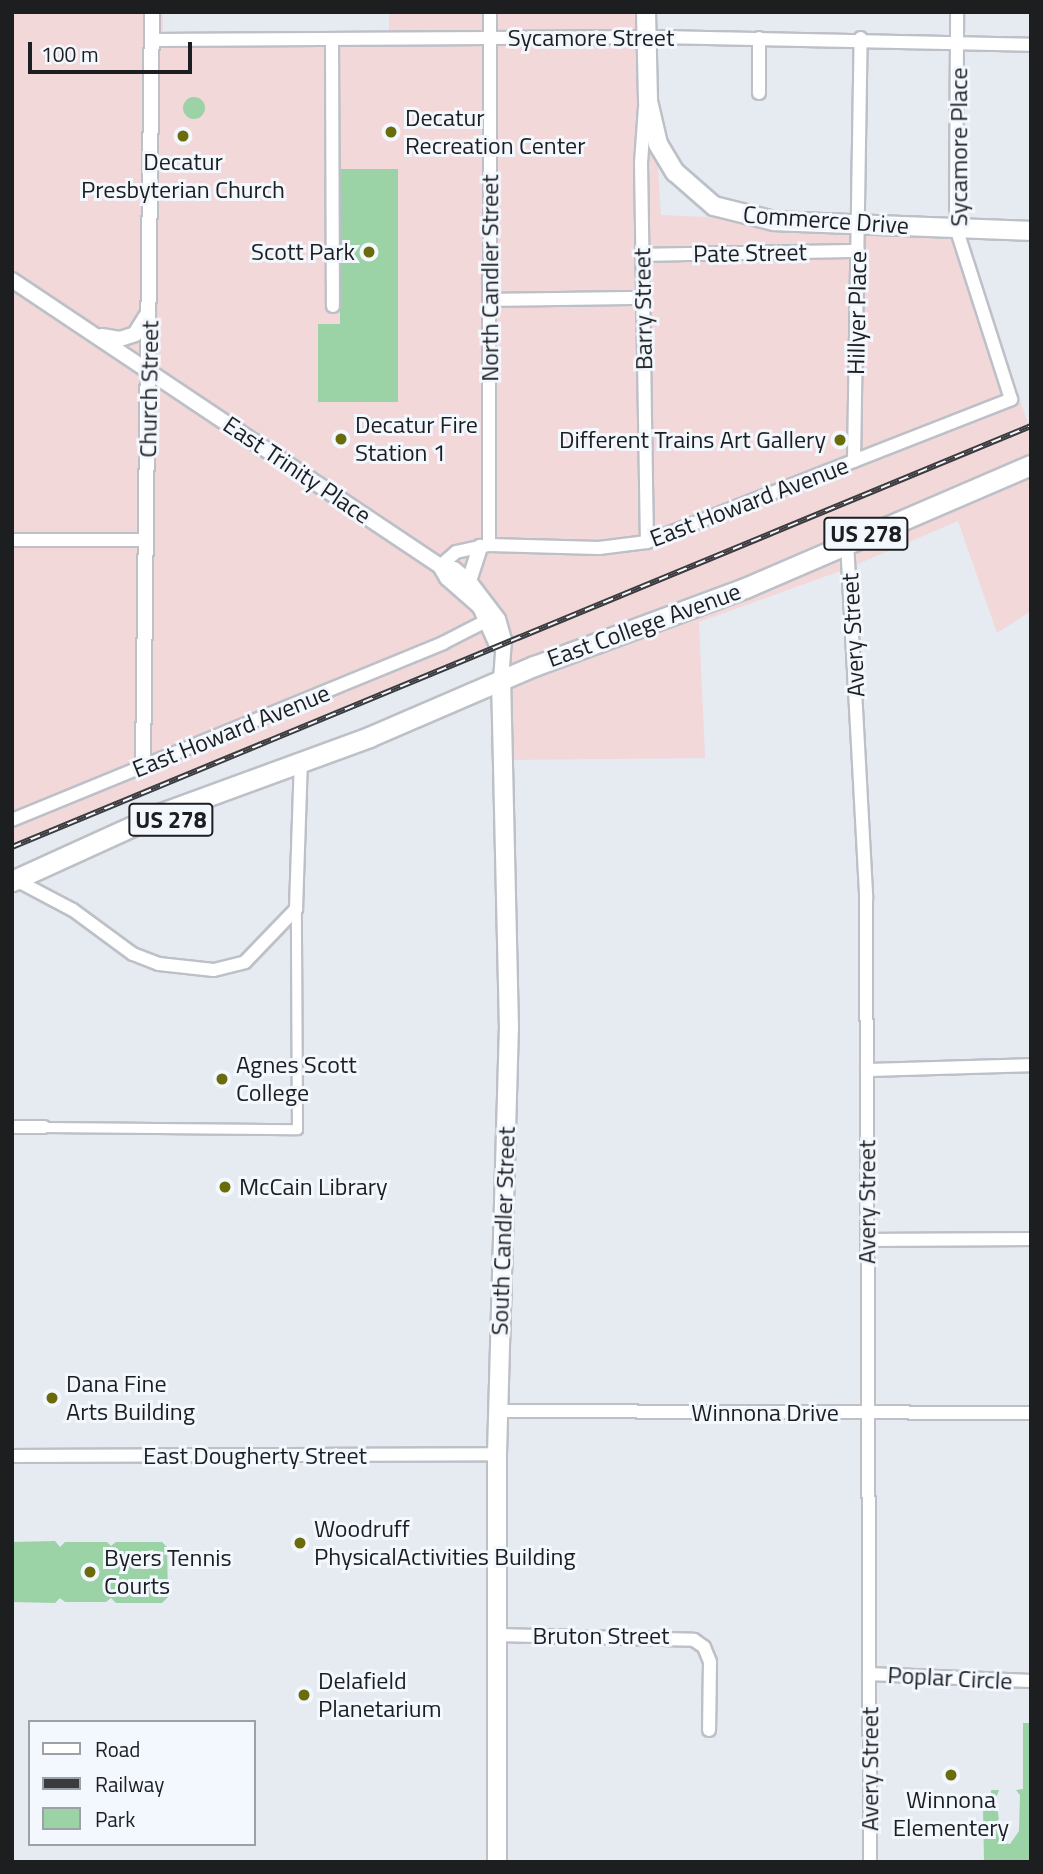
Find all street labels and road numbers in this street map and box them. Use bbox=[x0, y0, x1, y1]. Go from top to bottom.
street label: Sycamore Street bbox=[508, 24, 674, 52]
street label: Sycamore Place bbox=[945, 67, 973, 227]
street label: North Candler Street bbox=[476, 174, 504, 382]
street label: Commerce Drive bbox=[742, 200, 910, 240]
street label: Pate Street bbox=[693, 238, 807, 268]
street label: Barry Street bbox=[628, 248, 658, 370]
street label: Hillyer Place bbox=[842, 251, 872, 375]
street label: Church Street bbox=[133, 320, 165, 458]
street label: East Trinity Place bbox=[218, 410, 376, 530]
street label: East Howard Avenue bbox=[646, 451, 852, 553]
road number: US 278 bbox=[822, 514, 910, 554]
street label: Avery Street bbox=[835, 572, 871, 698]
street label: East College Avenue bbox=[543, 577, 745, 673]
street label: East Howard Avenue bbox=[128, 678, 334, 784]
road number: US 278 bbox=[127, 800, 215, 840]
street label: South Candler Street bbox=[485, 1126, 521, 1336]
street label: Avery Street bbox=[853, 1140, 881, 1264]
street label: Winnona Drive bbox=[691, 1399, 839, 1427]
street label: East Dougherty Street bbox=[143, 1442, 367, 1470]
street label: Bruton Street bbox=[533, 1622, 669, 1650]
street label: Poplar Circle bbox=[887, 1660, 1013, 1696]
street label: Avery Street bbox=[856, 1707, 884, 1831]

